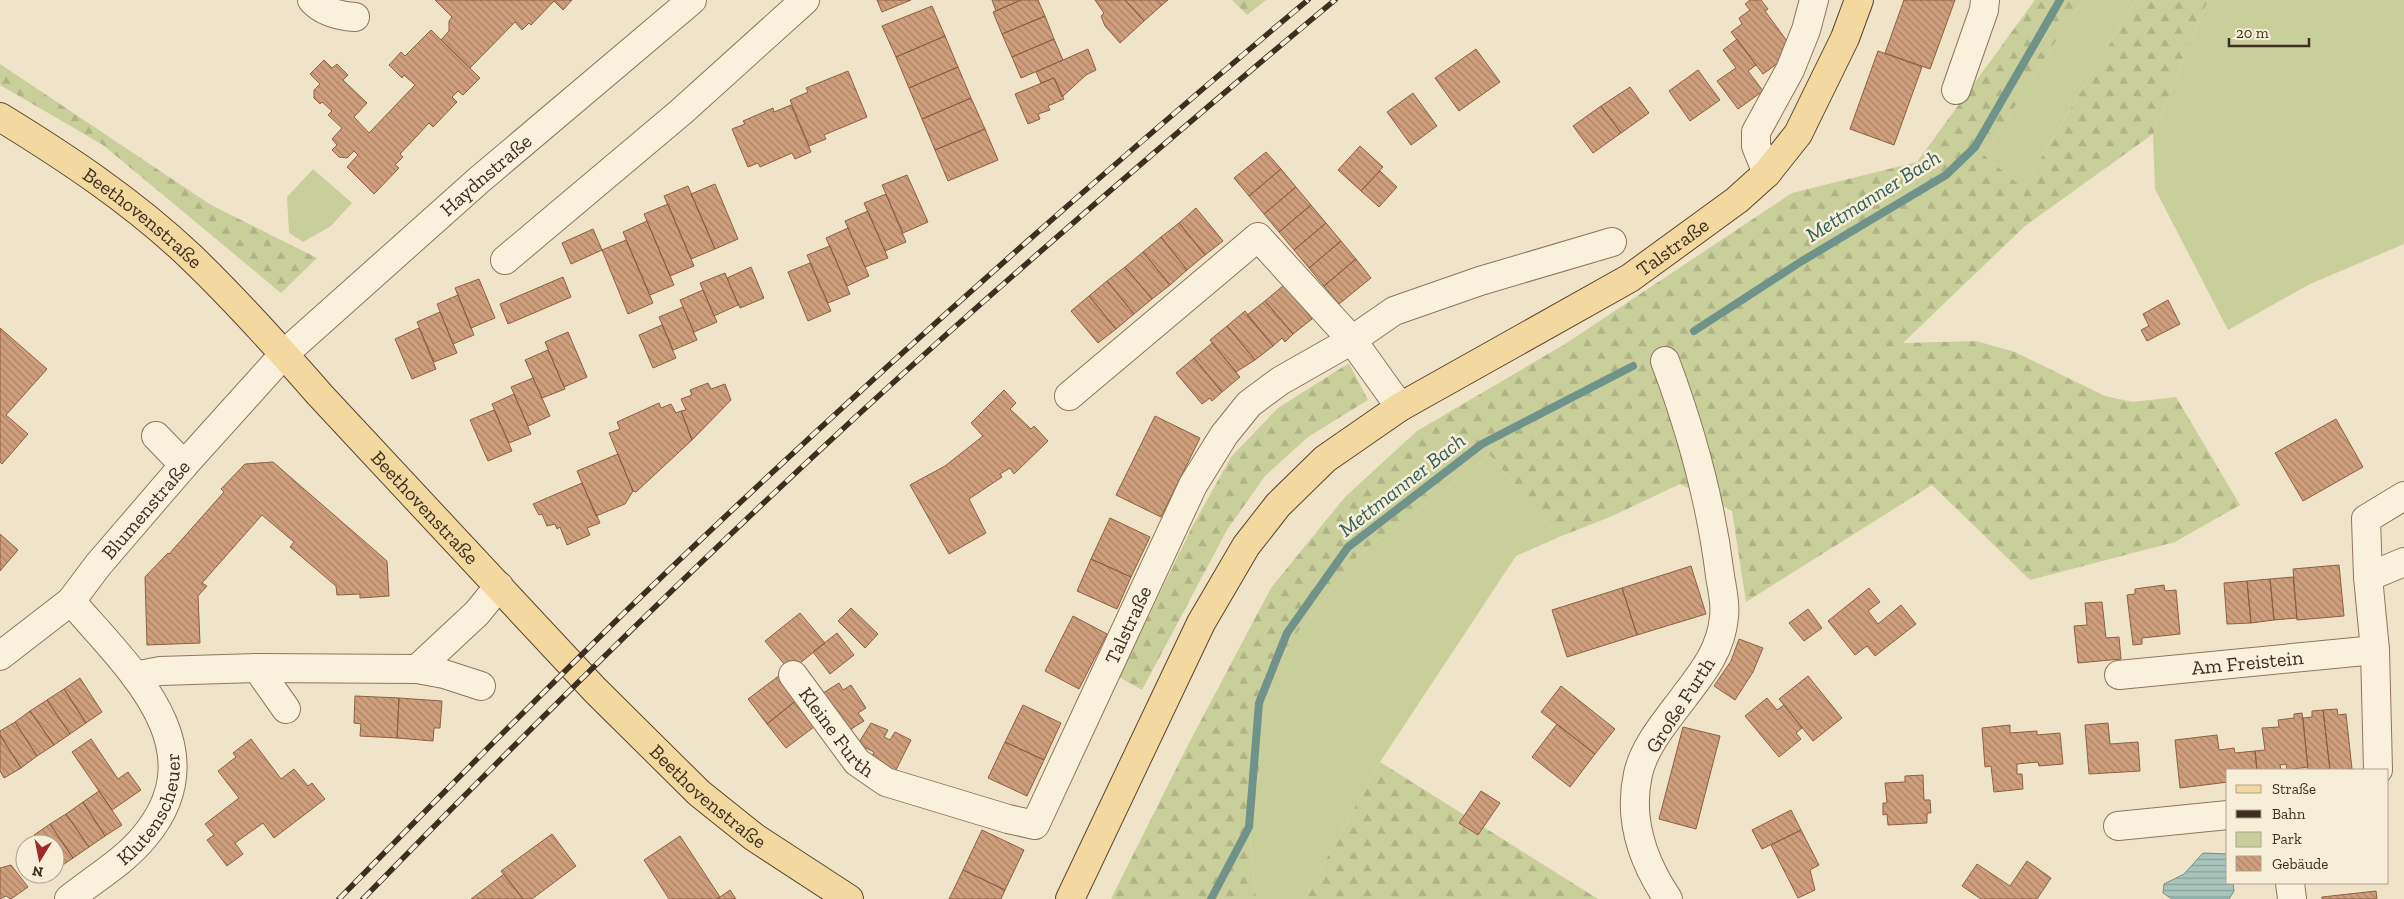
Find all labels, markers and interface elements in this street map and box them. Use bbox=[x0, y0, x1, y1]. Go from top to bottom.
scale bar bbox=[2229, 15, 2309, 47]
text: 20 m bbox=[2236, 24, 2269, 42]
street label: Haydnstraße bbox=[435, 129, 537, 221]
water label: Mettmanner Bach bbox=[1801, 144, 1945, 247]
street label: Beethovenstraße bbox=[78, 162, 207, 273]
street label: Talstraße bbox=[1632, 213, 1713, 281]
water label: Mettmanner Bach bbox=[1333, 427, 1470, 542]
street label: Beethovenstraße bbox=[366, 446, 484, 569]
street label: Blumenstraße bbox=[96, 455, 195, 564]
street label: Talstraße bbox=[1099, 582, 1156, 668]
street label: Am Freistein bbox=[2190, 645, 2305, 680]
street label: Große Furth bbox=[1640, 652, 1720, 757]
street label: Kleine Furth bbox=[794, 682, 879, 783]
street label: Beethovenstraße bbox=[645, 739, 771, 854]
street label: Klutenscheuer bbox=[112, 752, 185, 870]
legend bbox=[2226, 769, 2389, 884]
text: Straße bbox=[2272, 780, 2316, 798]
text: Bahn bbox=[2272, 805, 2306, 823]
text: Park bbox=[2272, 830, 2302, 848]
north arrow bbox=[15, 834, 65, 884]
text: Gebäude bbox=[2272, 855, 2328, 873]
text: N bbox=[31, 862, 45, 881]

